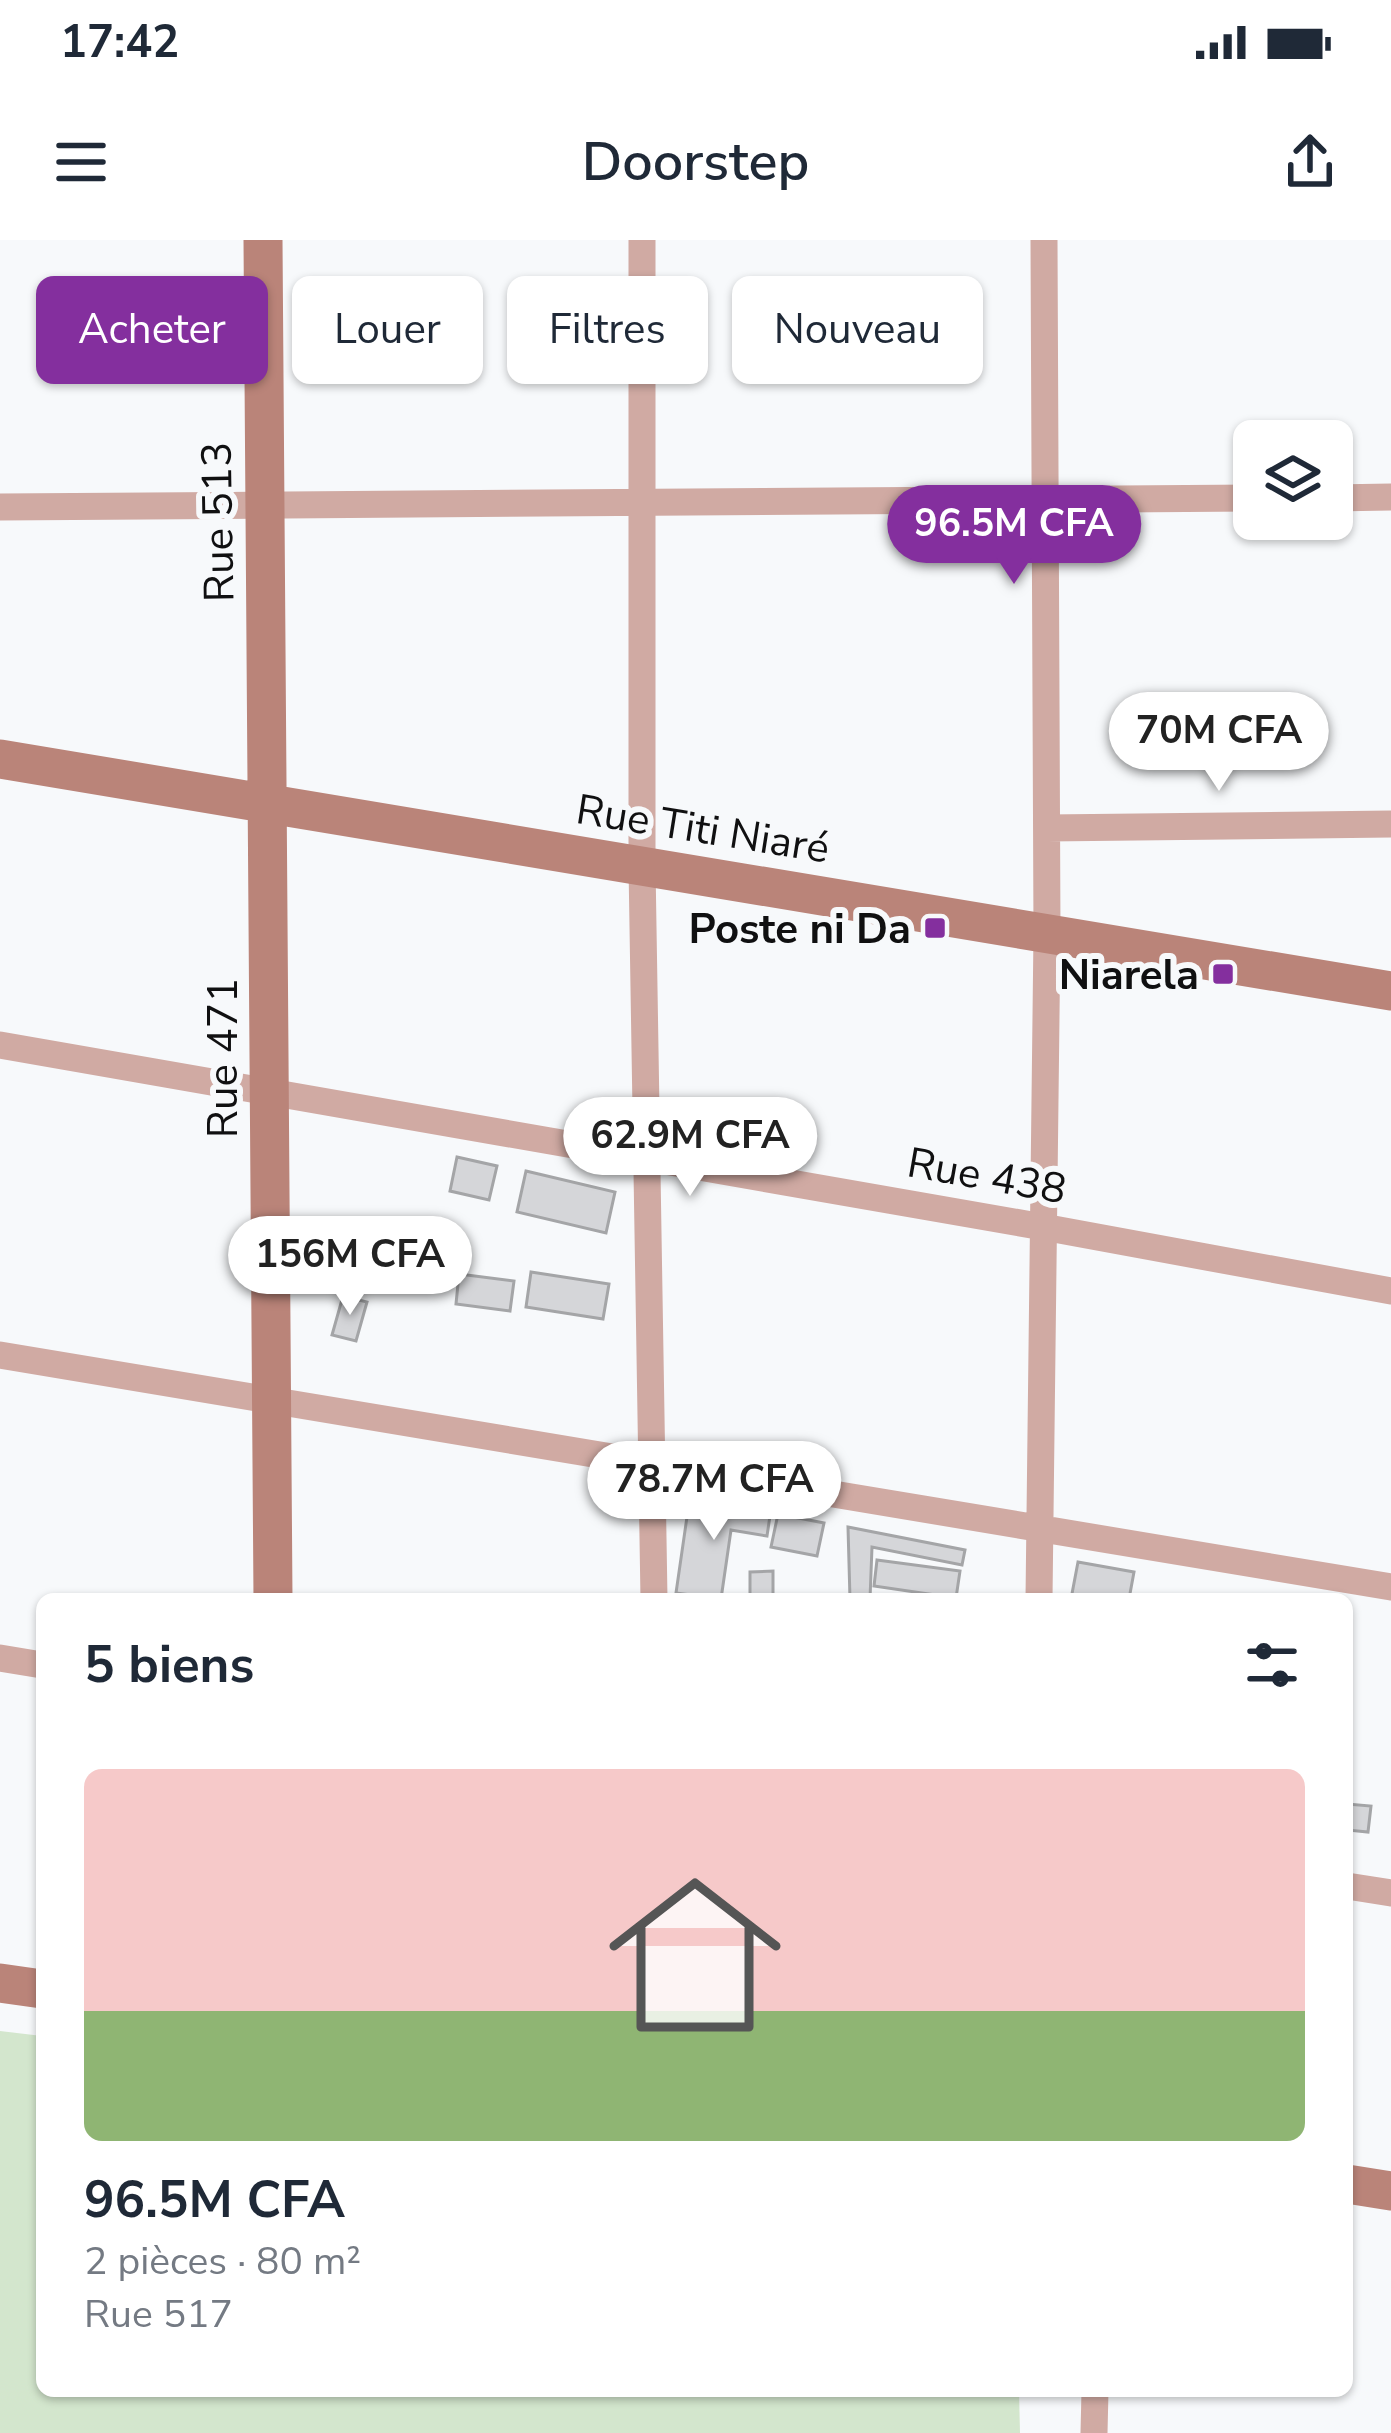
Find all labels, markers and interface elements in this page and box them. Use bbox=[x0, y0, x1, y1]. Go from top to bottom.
text: 17:42 bbox=[60, 12, 179, 73]
text: Doorstep bbox=[582, 125, 809, 199]
icon: menu bbox=[48, 129, 114, 195]
icon: share bbox=[1277, 129, 1343, 195]
chip: Acheter bbox=[36, 276, 268, 384]
chip: Louer bbox=[292, 276, 483, 384]
chip: Filtres bbox=[507, 276, 708, 384]
chip: Nouveau bbox=[732, 276, 983, 384]
map controls bbox=[1233, 420, 1353, 540]
button: layers bbox=[1233, 420, 1353, 540]
street label: Rue 513 bbox=[189, 441, 248, 603]
pin: 96.5M CFA bbox=[877, 485, 1151, 587]
text: 96.5M CFA bbox=[914, 497, 1114, 550]
pin: 70M CFA bbox=[1108, 692, 1330, 794]
text: 70M CFA bbox=[1136, 704, 1302, 757]
street label: Rue Titi Niaré bbox=[572, 781, 833, 878]
place label: Poste ni Da bbox=[689, 901, 911, 958]
marker: Poste ni Da bbox=[922, 915, 948, 941]
place label: Niarela bbox=[1059, 947, 1199, 1004]
marker: Niarela bbox=[1210, 961, 1236, 987]
street label: Rue 471 bbox=[195, 978, 252, 1138]
pin: 62.9M CFA bbox=[553, 1097, 827, 1199]
text: 62.9M CFA bbox=[590, 1109, 790, 1162]
street label: Rue 438 bbox=[903, 1134, 1071, 1218]
pin: 156M CFA bbox=[226, 1216, 474, 1318]
text: 156M CFA bbox=[255, 1228, 445, 1281]
pin: 78.7M CFA bbox=[577, 1441, 851, 1543]
text: 78.7M CFA bbox=[614, 1453, 814, 1506]
text: 5 biens bbox=[84, 1630, 254, 1700]
icon: filters bbox=[1239, 1632, 1305, 1698]
icon: home bbox=[587, 1847, 803, 2063]
text: 96.5M CFA bbox=[84, 2165, 345, 2235]
text: 2 pièces · 80 m² bbox=[84, 2235, 361, 2288]
text: Rue 517 bbox=[84, 2288, 233, 2341]

